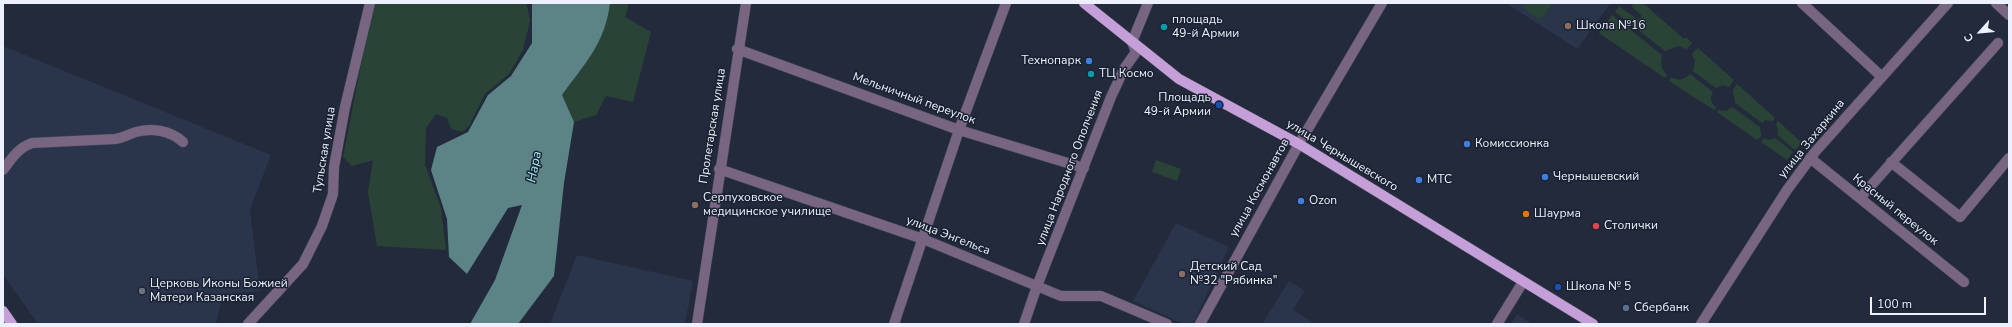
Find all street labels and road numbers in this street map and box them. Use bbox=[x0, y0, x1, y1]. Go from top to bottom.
street label: Пролетарская улица bbox=[697, 67, 729, 185]
street label: Мельничный переулок bbox=[851, 70, 977, 128]
street label: улица Народного Ополчения bbox=[1034, 88, 1106, 248]
street label: улица Захаркина bbox=[1776, 97, 1848, 181]
street label: Тульская улица bbox=[311, 106, 339, 194]
street label: улица Чернышевского bbox=[1284, 117, 1400, 195]
street label: улица Космонавтов bbox=[1227, 136, 1293, 240]
street label: Красный переулок bbox=[1849, 171, 1941, 249]
street label: улица Энгельса bbox=[904, 213, 992, 259]

